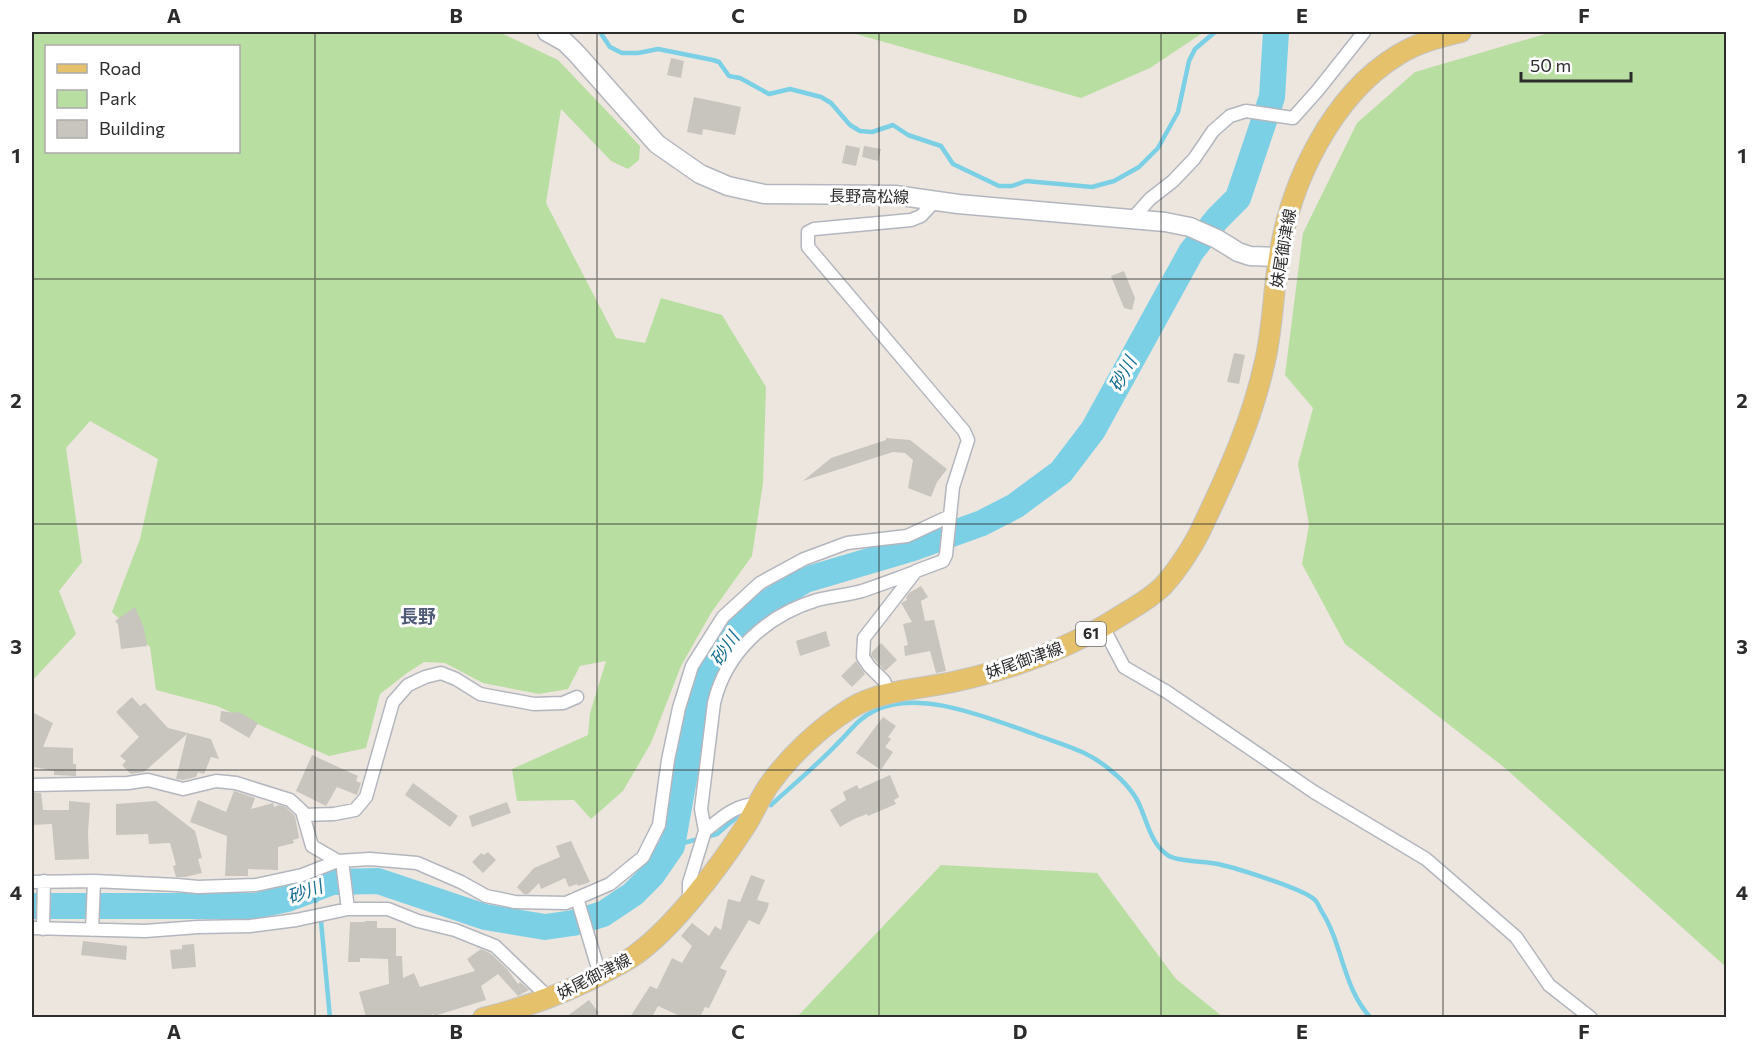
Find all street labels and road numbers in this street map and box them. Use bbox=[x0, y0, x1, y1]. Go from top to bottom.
street label: 長野高松線 bbox=[829, 185, 909, 206]
street label: 妹尾御津線 bbox=[1266, 207, 1299, 289]
road number: 61 bbox=[1076, 622, 1106, 646]
street label: 妹尾御津線 bbox=[983, 638, 1065, 682]
street label: 妹尾御津線 bbox=[554, 949, 634, 1002]

